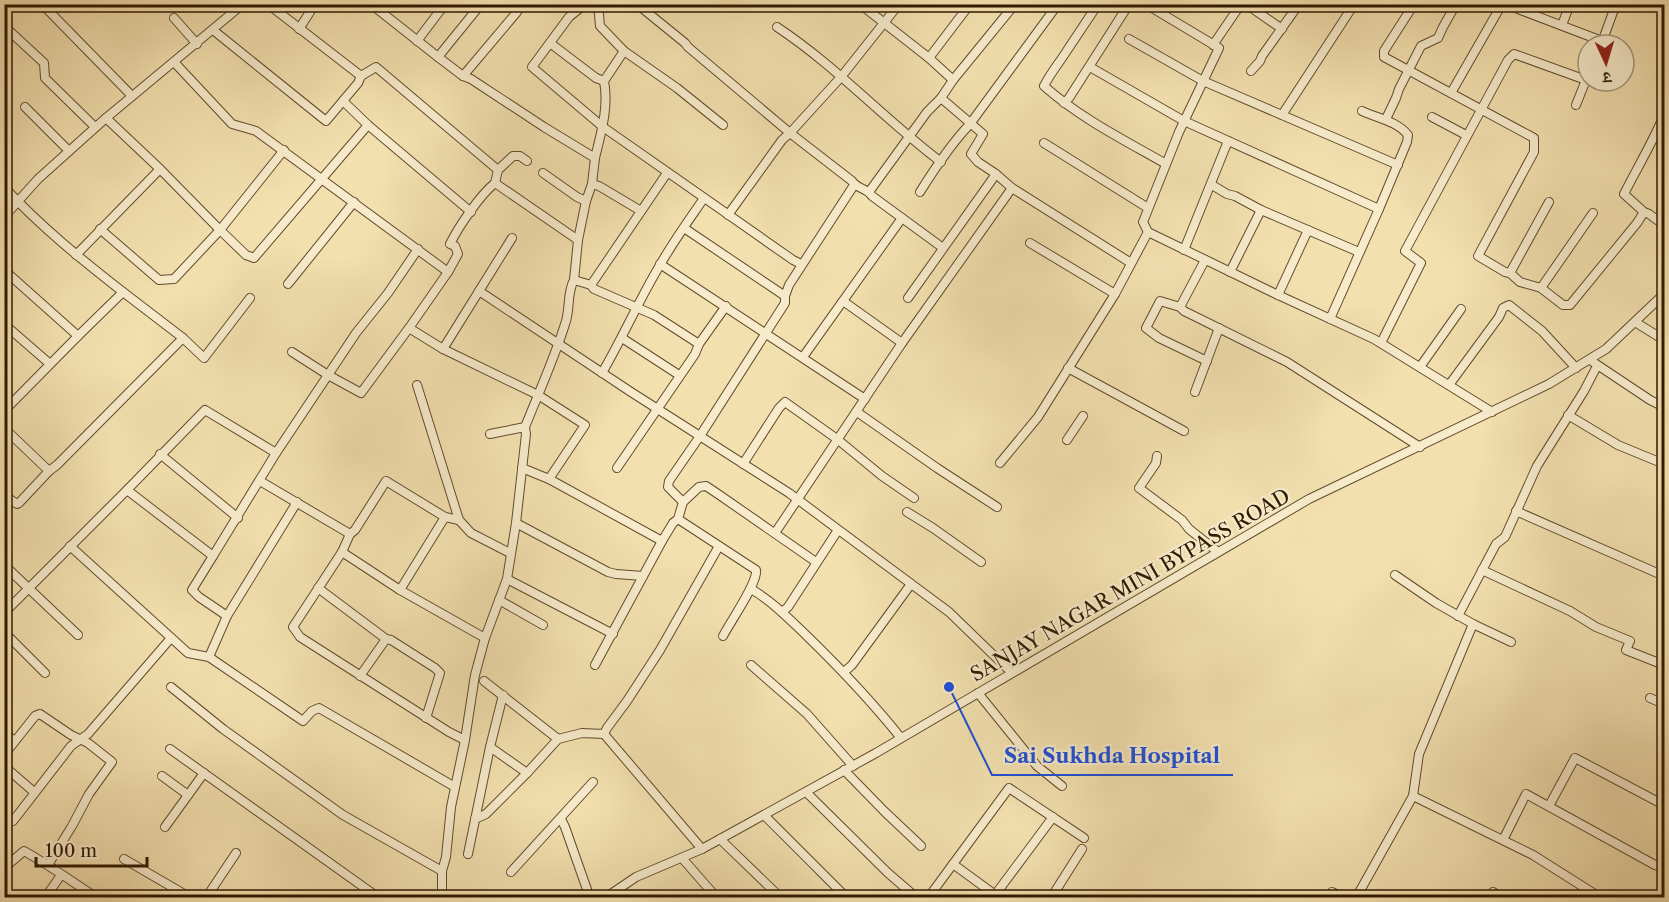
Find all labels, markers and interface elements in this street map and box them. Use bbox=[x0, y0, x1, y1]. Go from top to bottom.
north arrow bbox=[1576, 33, 1636, 93]
text: उ bbox=[1600, 68, 1613, 88]
street label: SANJAY NAGAR MINI BYPASS ROAD bbox=[966, 483, 1294, 687]
callout: Sai Sukhda Hospital bbox=[992, 736, 1233, 775]
text: Sai Sukhda Hospital bbox=[1004, 743, 1220, 768]
scale bar bbox=[36, 830, 147, 868]
text: 100 m bbox=[45, 840, 97, 862]

